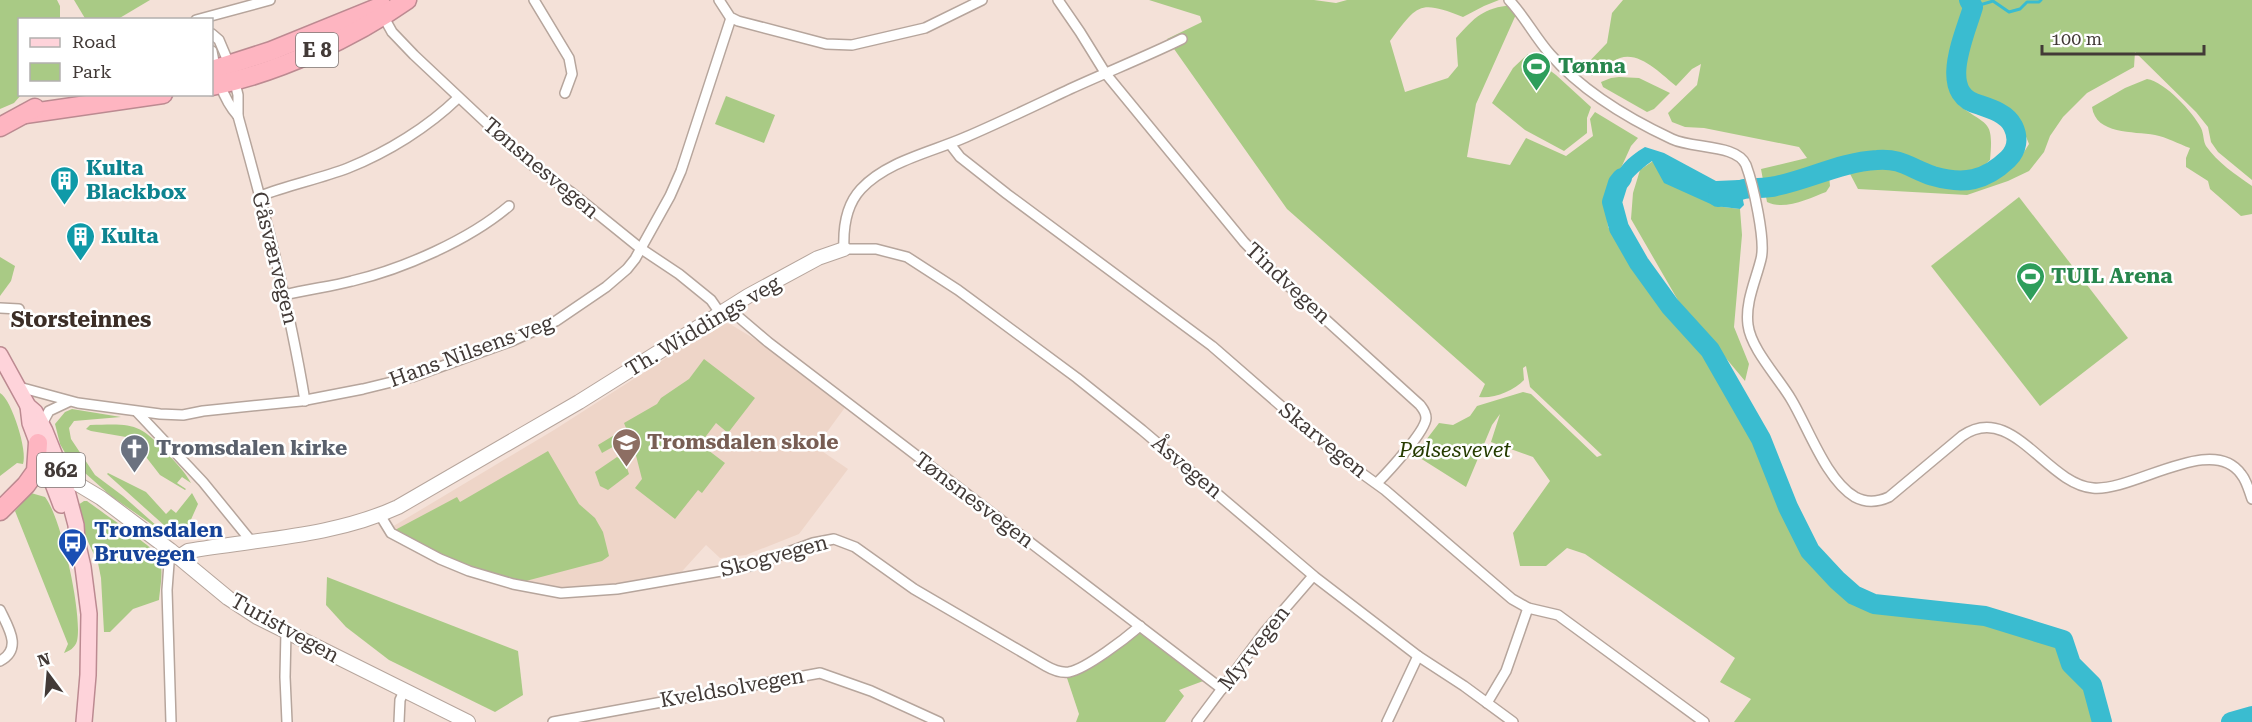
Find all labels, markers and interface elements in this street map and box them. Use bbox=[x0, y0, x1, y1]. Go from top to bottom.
legend bbox=[18, 18, 213, 96]
scale bar bbox=[2042, 18, 2204, 56]
text: 100 m bbox=[2051, 28, 2102, 49]
text: Road bbox=[72, 31, 117, 52]
road number: E 8 bbox=[296, 33, 338, 67]
sports icon: Tønna bbox=[1521, 50, 1553, 92]
place label: Tønna bbox=[1558, 54, 1627, 78]
text: Park bbox=[72, 61, 112, 82]
street label: Tønsnesvegen bbox=[478, 113, 604, 224]
place label: Kulta Blackbox bbox=[86, 156, 187, 204]
building icon: Kulta Blackbox bbox=[49, 164, 81, 206]
street label: Gåsværvegen bbox=[247, 189, 303, 327]
building icon: Kulta bbox=[64, 220, 96, 262]
place label: Kulta bbox=[101, 224, 159, 248]
street label: Tindvegen bbox=[1241, 238, 1336, 329]
sports icon: TUIL Arena bbox=[2014, 260, 2046, 302]
place label: TUIL Arena bbox=[2051, 264, 2173, 288]
street label: Th. Widdings veg bbox=[622, 270, 785, 382]
district label: Storsteinnes bbox=[11, 307, 151, 332]
street label: Hans Nilsens veg bbox=[386, 310, 556, 392]
street label: Skarvegen bbox=[1274, 397, 1372, 483]
school or university icon: Tromsdalen skole bbox=[610, 426, 642, 468]
place label: Tromsdalen skole bbox=[647, 430, 839, 454]
street label: Åsvegen bbox=[1147, 430, 1228, 504]
church icon: Tromsdalen kirke bbox=[119, 432, 151, 474]
place label: Tromsdalen kirke bbox=[156, 436, 347, 460]
park label: Pølsesvevet bbox=[1398, 438, 1511, 462]
street label: Tønsnesvegen bbox=[909, 447, 1039, 553]
road number: 862 bbox=[37, 453, 85, 487]
place label: Tromsdalen Bruvegen bbox=[94, 518, 223, 566]
bus stop icon: Tromsdalen Bruvegen bbox=[57, 526, 89, 568]
street label: Skogvegen bbox=[718, 530, 831, 582]
street label: Turistvegen bbox=[227, 588, 344, 668]
street label: Myrvegen bbox=[1213, 600, 1295, 695]
north arrow bbox=[18, 644, 78, 704]
text: N bbox=[35, 649, 53, 671]
street label: Kveldsolvegen bbox=[658, 663, 806, 713]

